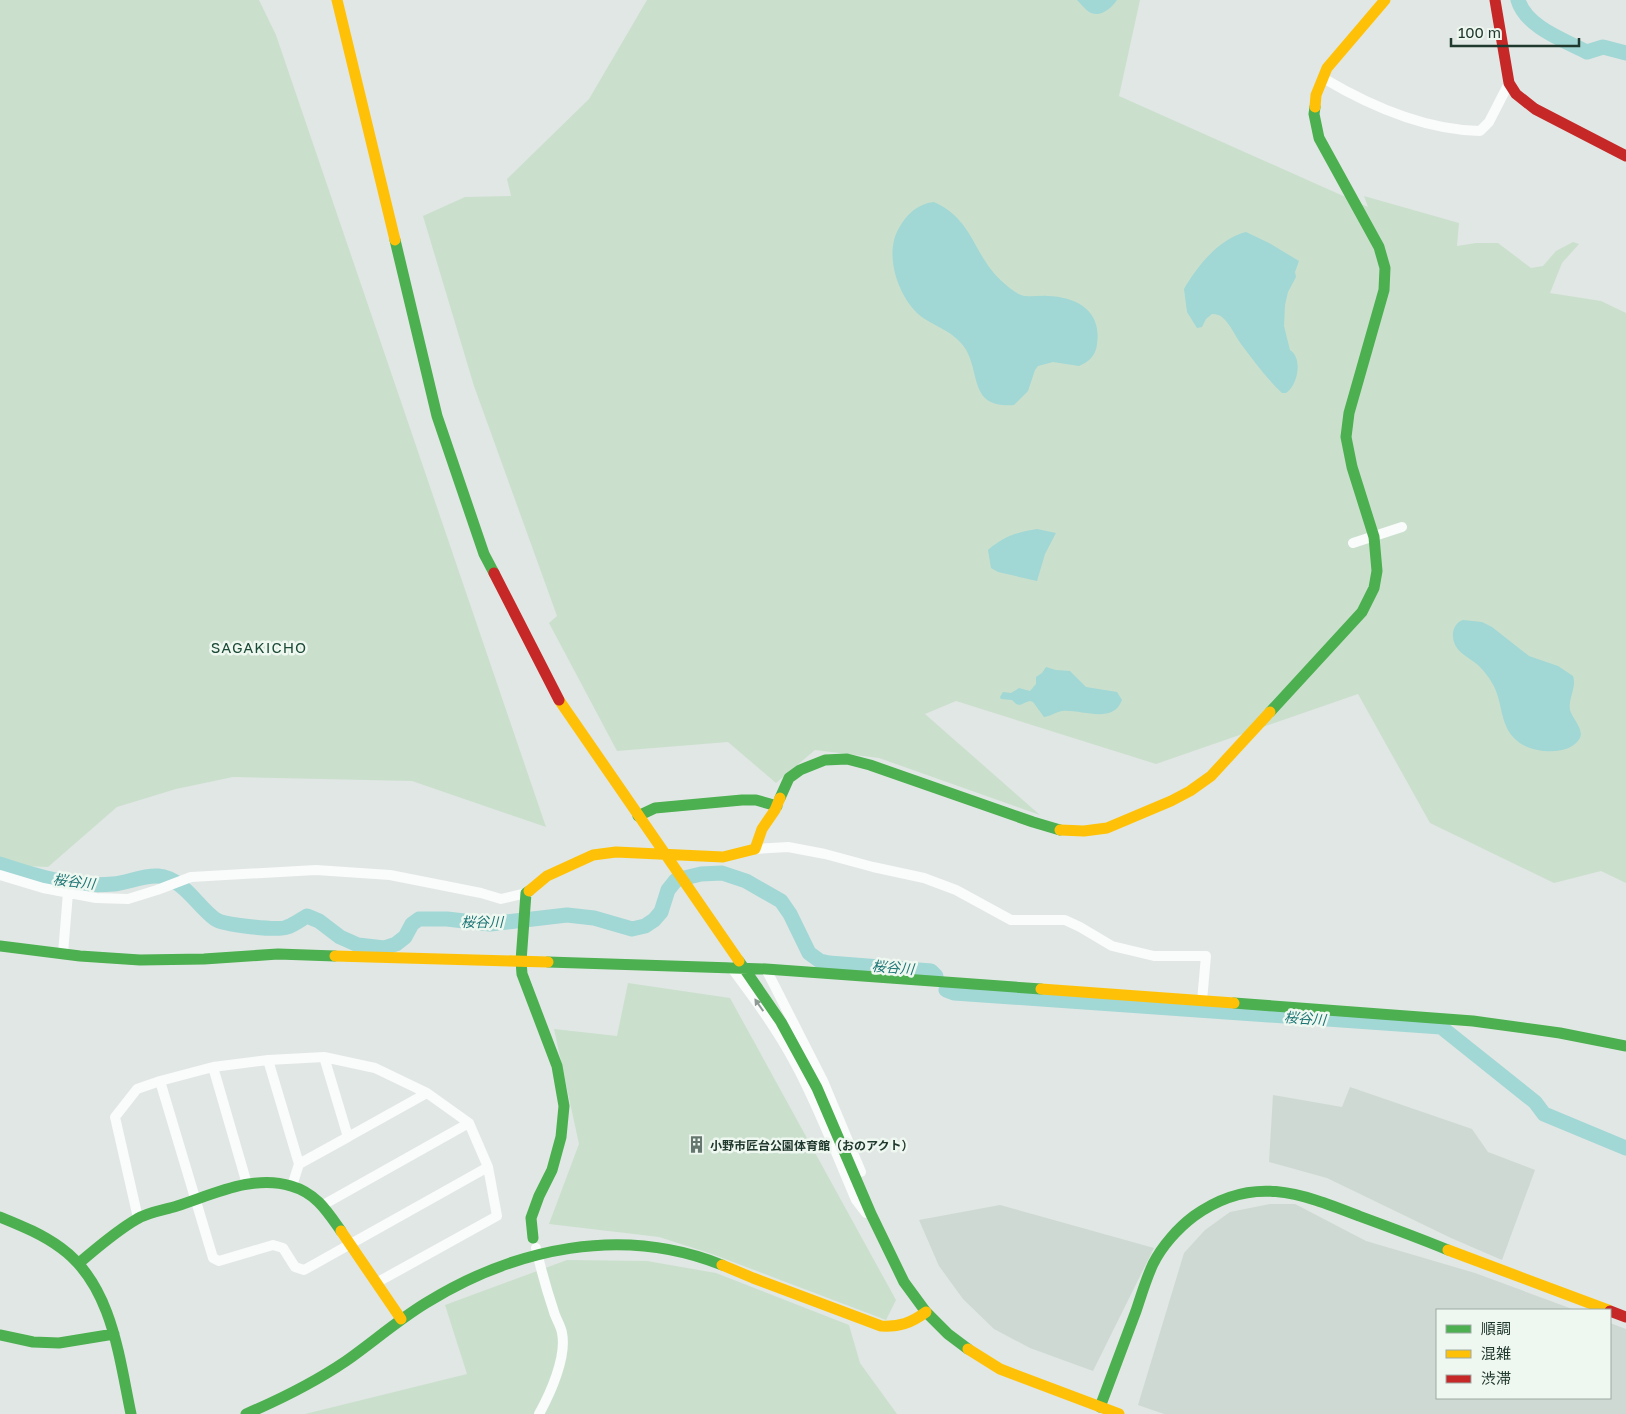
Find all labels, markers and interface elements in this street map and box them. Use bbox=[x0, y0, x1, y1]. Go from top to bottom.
scale bar bbox=[1451, 15, 1578, 47]
text: 100 m bbox=[1458, 23, 1501, 41]
district label: SAGAKICHO bbox=[211, 638, 307, 656]
water label: 桜谷川 bbox=[52, 870, 98, 892]
water label: 桜谷川 bbox=[461, 913, 505, 930]
water label: 桜谷川 bbox=[871, 957, 917, 977]
one-way arrow bbox=[754, 998, 764, 1012]
water label: 桜谷川 bbox=[1283, 1008, 1329, 1028]
building icon: 小野市匠台公園体育館（おのアクト） bbox=[686, 1135, 706, 1155]
place label: 小野市匠台公園体育館（おのアクト） bbox=[710, 1138, 913, 1153]
legend bbox=[1436, 1309, 1611, 1399]
text: 順調 bbox=[1481, 1319, 1511, 1337]
text: 混雑 bbox=[1481, 1344, 1511, 1362]
text: 渋滞 bbox=[1481, 1369, 1511, 1387]

